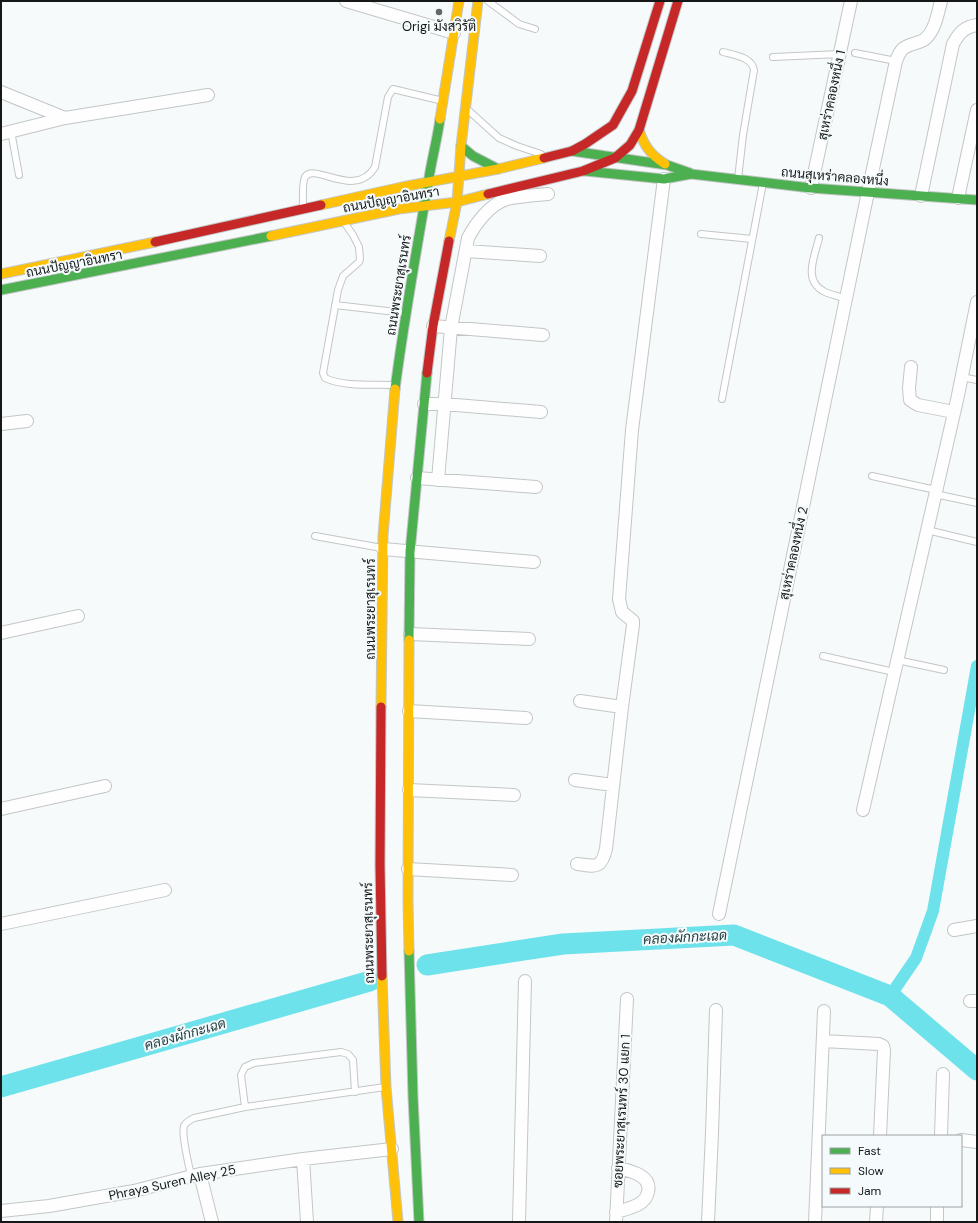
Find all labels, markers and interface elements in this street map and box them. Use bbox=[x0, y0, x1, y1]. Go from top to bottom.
marker: Origi มังสวิรัติ bbox=[434, 7, 444, 17]
place label: Origi มังสวิรัติ bbox=[402, 18, 476, 35]
street label: สุเหร่าคลองหนึ่ง 1 bbox=[810, 48, 850, 142]
street label: ถนนสุเหร่าคลองหนึ่ง bbox=[780, 159, 890, 191]
street label: ถนนปัญญาอินทรา bbox=[342, 183, 441, 216]
street label: ถนนพระยาสุเรนทร์ bbox=[381, 233, 416, 337]
street label: ถนนปัญญาอินทรา bbox=[25, 246, 124, 281]
street label: สุเหร่าคลองหนึ่ง 2 bbox=[771, 504, 813, 601]
street label: ถนนพระยาสุเรนทร์ bbox=[361, 558, 380, 660]
street label: ถนนพระยาสุเรนทร์ bbox=[358, 882, 379, 984]
water label: คลองผักกะเฉด bbox=[643, 926, 727, 948]
water label: คลองผักกะเฉด bbox=[142, 1014, 228, 1054]
street label: ซอยพระยาสุเรนทร์ 30 แยก 1 bbox=[608, 1034, 635, 1188]
legend bbox=[822, 1135, 962, 1207]
text: Fast bbox=[858, 1143, 881, 1159]
street label: Phraya Suren Alley 25 bbox=[107, 1161, 237, 1204]
text: Slow bbox=[858, 1163, 884, 1179]
text: Jam bbox=[858, 1183, 881, 1199]

